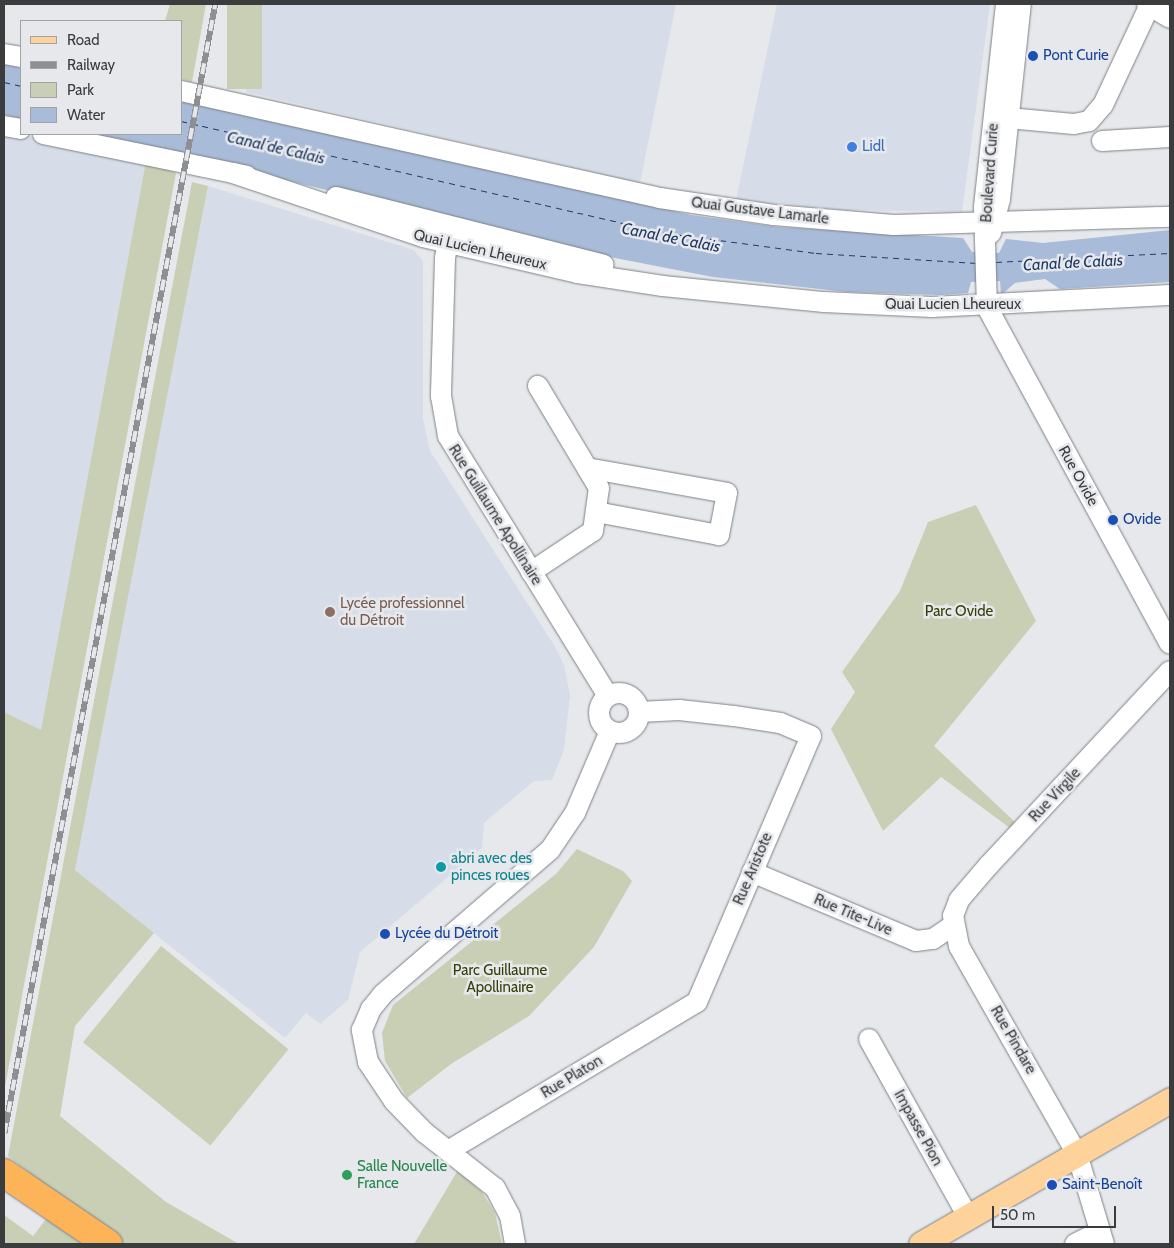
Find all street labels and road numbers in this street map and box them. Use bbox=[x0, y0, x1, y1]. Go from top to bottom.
street label: Boulevard Curie bbox=[978, 123, 1002, 223]
street label: Quai Gustave Lamarle bbox=[690, 194, 830, 228]
street label: Quai Lucien Lheureux bbox=[412, 226, 548, 274]
street label: Quai Lucien Lheureux bbox=[885, 296, 1021, 314]
street label: Rue Guillaume Apollinaire bbox=[444, 441, 546, 589]
street label: Rue Ovide bbox=[1054, 443, 1102, 509]
street label: Rue Virgile bbox=[1025, 764, 1085, 826]
street label: Rue Aristote bbox=[730, 830, 776, 908]
street label: Rue Tite-Live bbox=[811, 890, 895, 940]
street label: Rue Pindare bbox=[986, 1003, 1040, 1077]
street label: Rue Platon bbox=[538, 1052, 606, 1102]
street label: Impasse Pion bbox=[890, 1087, 946, 1169]

